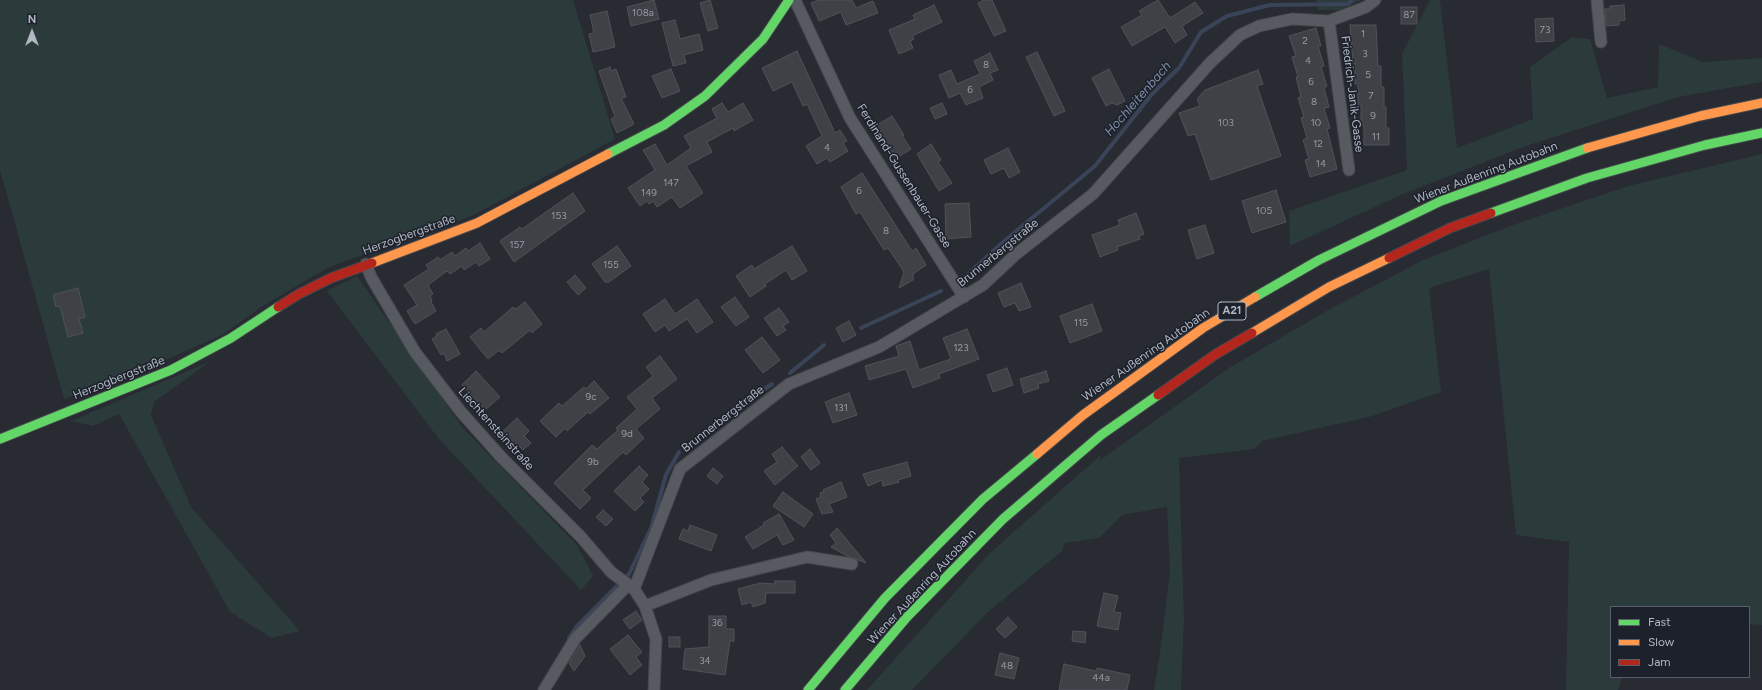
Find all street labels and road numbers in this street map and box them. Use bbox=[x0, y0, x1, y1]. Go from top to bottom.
street label: Friedrich-Janik-Gasse bbox=[1338, 35, 1366, 153]
street label: Ferdinand-Gussenbauer-Gasse bbox=[854, 101, 954, 251]
street label: Wiener Außenring Autobahn bbox=[1412, 139, 1560, 207]
street label: Herzogbergstraße bbox=[361, 212, 457, 258]
street label: Brunnerbergstraße bbox=[954, 216, 1042, 290]
road number: A21 bbox=[1218, 302, 1246, 320]
street label: Wiener Außenring Autobahn bbox=[1079, 305, 1213, 405]
street label: Herzogbergstraße bbox=[71, 353, 167, 403]
street label: Brunnerbergstraße bbox=[679, 382, 767, 456]
street label: Liechtensteinstraße bbox=[455, 385, 537, 473]
street label: Wiener Außenring Autobahn bbox=[865, 526, 979, 648]

